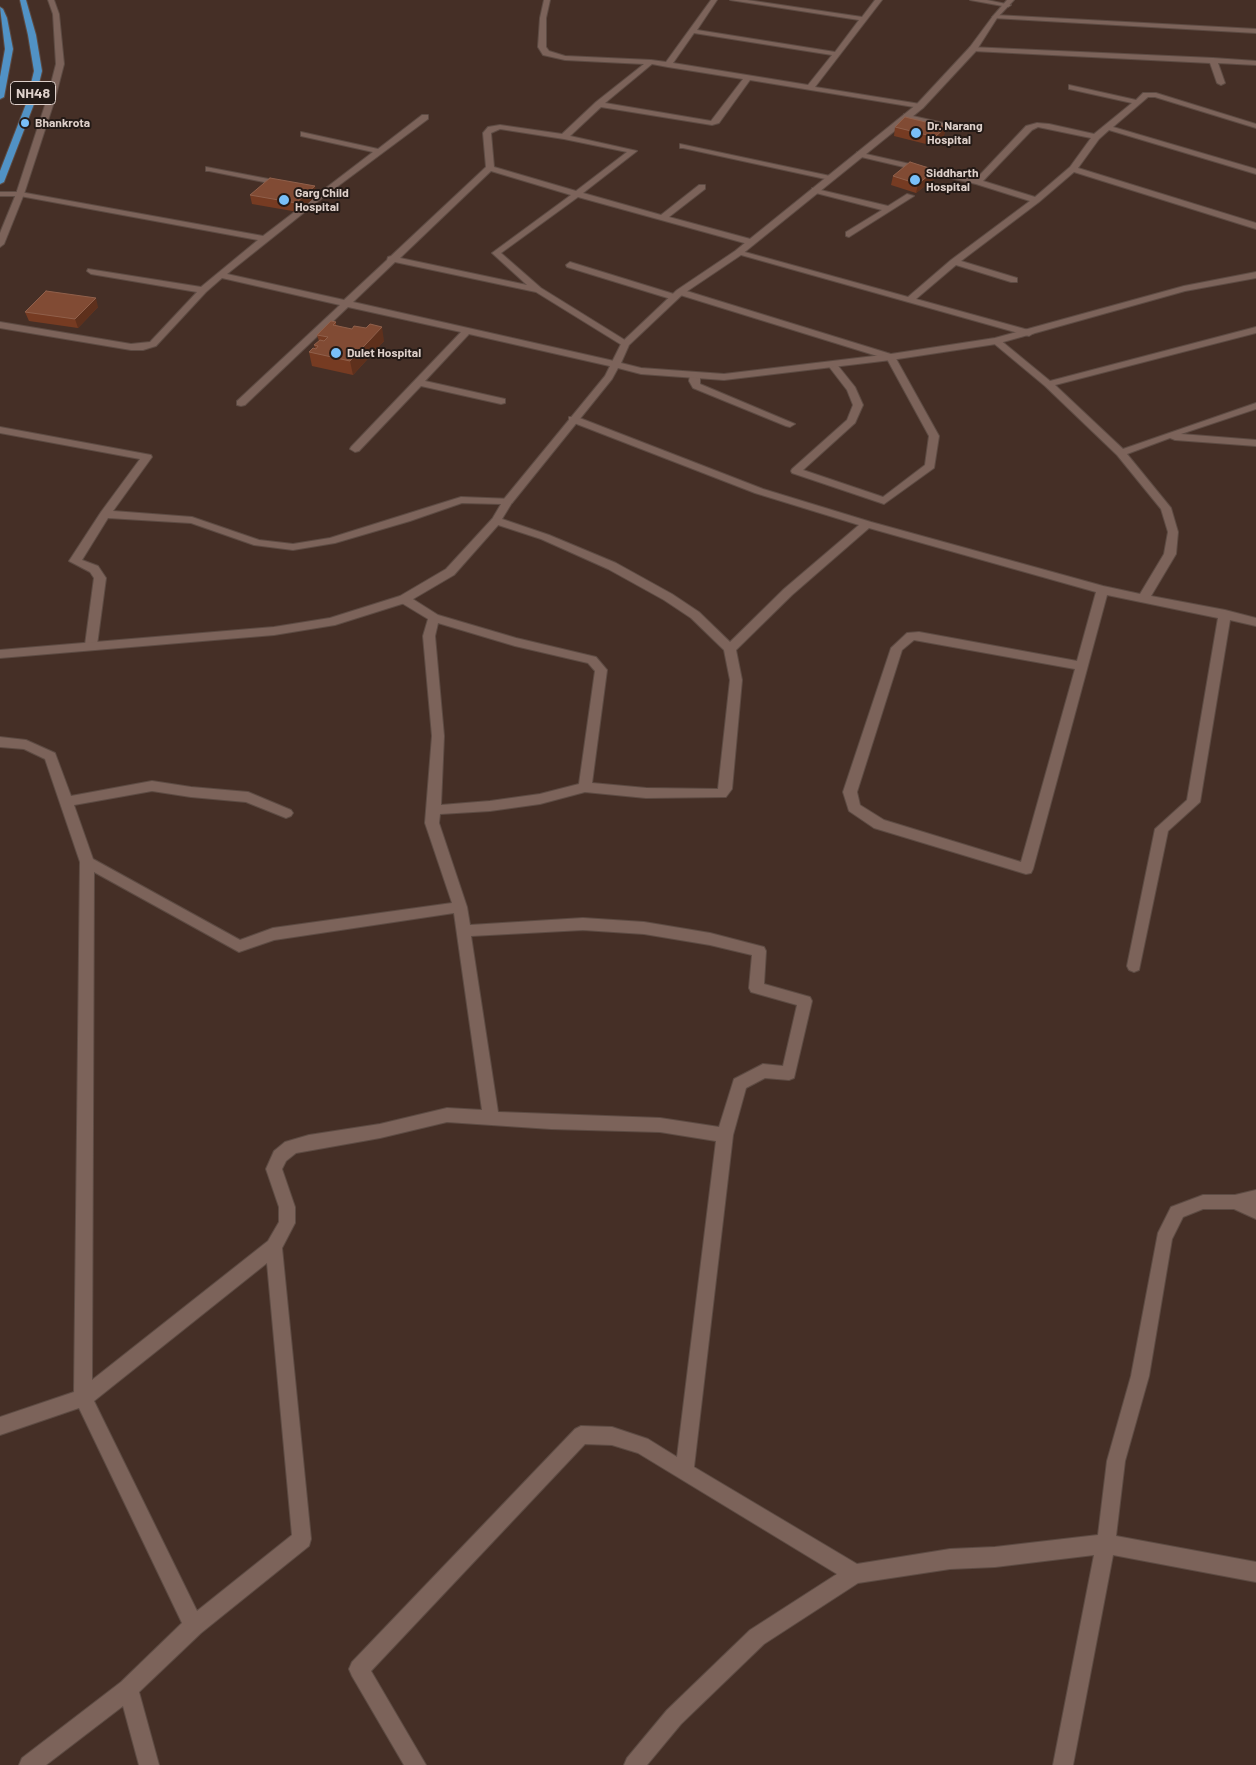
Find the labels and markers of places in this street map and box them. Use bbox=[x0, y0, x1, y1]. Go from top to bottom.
place label: Bhankrota bbox=[35, 116, 90, 130]
marker: Bhankrota bbox=[19, 117, 31, 129]
place label: Dr. Narang Hospital bbox=[927, 119, 983, 147]
marker: Dr. Narang Hospital bbox=[909, 126, 923, 140]
place label: Siddharth Hospital bbox=[926, 166, 978, 194]
marker: Siddharth Hospital bbox=[908, 173, 922, 187]
place label: Garg Child Hospital bbox=[295, 186, 349, 214]
marker: Garg Child Hospital bbox=[277, 193, 291, 207]
marker: Dulet Hospital bbox=[329, 346, 343, 360]
place label: Dulet Hospital bbox=[347, 346, 421, 360]

